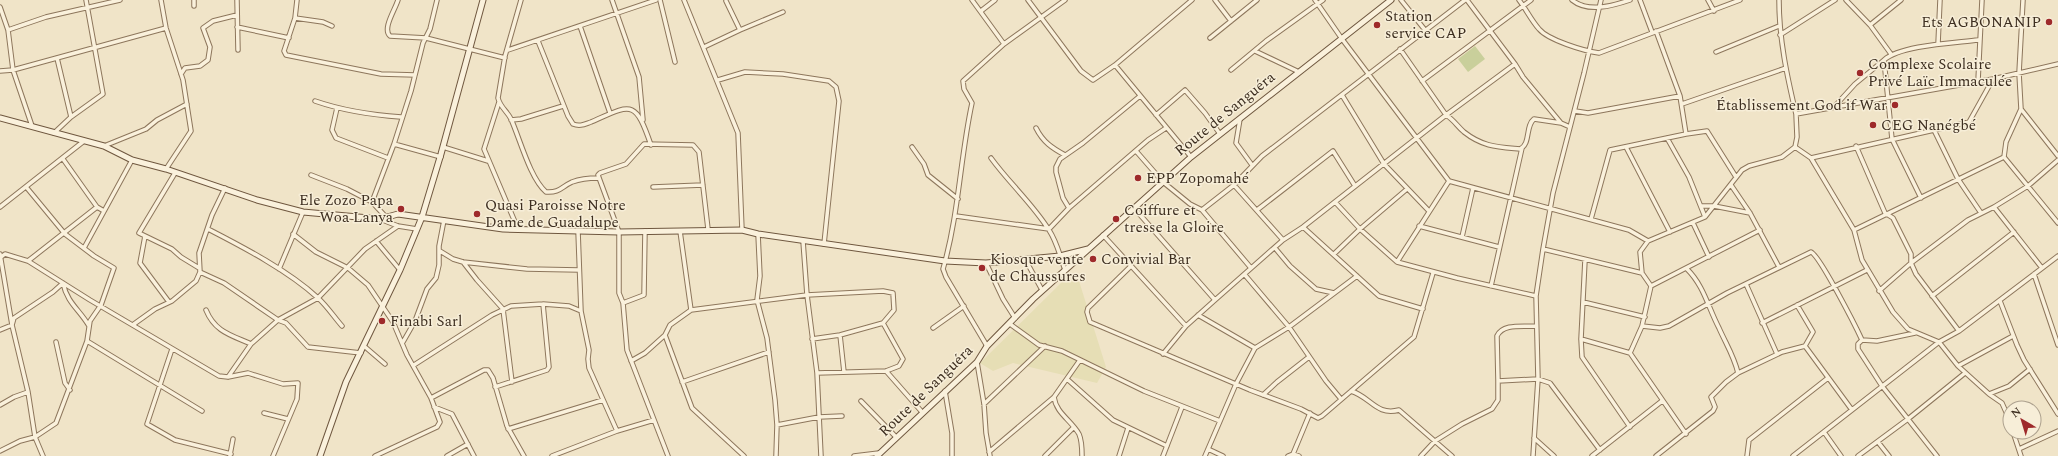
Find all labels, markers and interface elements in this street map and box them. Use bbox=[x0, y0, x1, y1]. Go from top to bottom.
place label: Station service CAP bbox=[1385, 5, 1466, 45]
place label: Ets AGBONANIP bbox=[1921, 11, 2041, 34]
marker: Ets AGBONANIP bbox=[2044, 17, 2054, 27]
marker: Station service CAP bbox=[1372, 20, 1382, 30]
place label: Complexe Scolaire Privé Laïc Immaculée bbox=[1868, 53, 2012, 93]
street label: Route de Sanguéra bbox=[1170, 66, 1281, 162]
marker: Complexe Scolaire Privé Laïc Immaculée bbox=[1855, 68, 1865, 78]
place label: Établissement God if War bbox=[1716, 94, 1887, 117]
marker: Établissement God if War bbox=[1890, 100, 1900, 110]
place label: CEG Nanégbé bbox=[1881, 114, 1976, 137]
marker: CEG Nanégbé bbox=[1868, 120, 1878, 130]
place label: EPP Zopomahé bbox=[1146, 167, 1249, 190]
marker: EPP Zopomahé bbox=[1133, 173, 1143, 183]
place label: Ele Zozo Papa Woa Lanya bbox=[299, 189, 394, 229]
place label: Quasi Paroisse Notre Dame de Guadalupe bbox=[485, 194, 626, 234]
place label: Coiffure et tresse la Gloire bbox=[1124, 199, 1224, 239]
marker: Ele Zozo Papa Woa Lanya bbox=[396, 204, 406, 214]
marker: Quasi Paroisse Notre Dame de Guadalupe bbox=[472, 209, 482, 219]
marker: Coiffure et tresse la Gloire bbox=[1111, 214, 1121, 224]
place label: Kiosque vente de Chaussures bbox=[990, 248, 1086, 288]
place label: Convivial Bar bbox=[1101, 248, 1191, 271]
marker: Convivial Bar bbox=[1088, 254, 1098, 264]
marker: Kiosque vente de Chaussures bbox=[977, 263, 987, 273]
place label: Finabi Sarl bbox=[390, 310, 462, 333]
marker: Finabi Sarl bbox=[377, 316, 387, 326]
street label: Route de Sanguéra bbox=[874, 339, 979, 442]
north arrow bbox=[2002, 400, 2042, 440]
text: N bbox=[2007, 403, 2025, 422]

